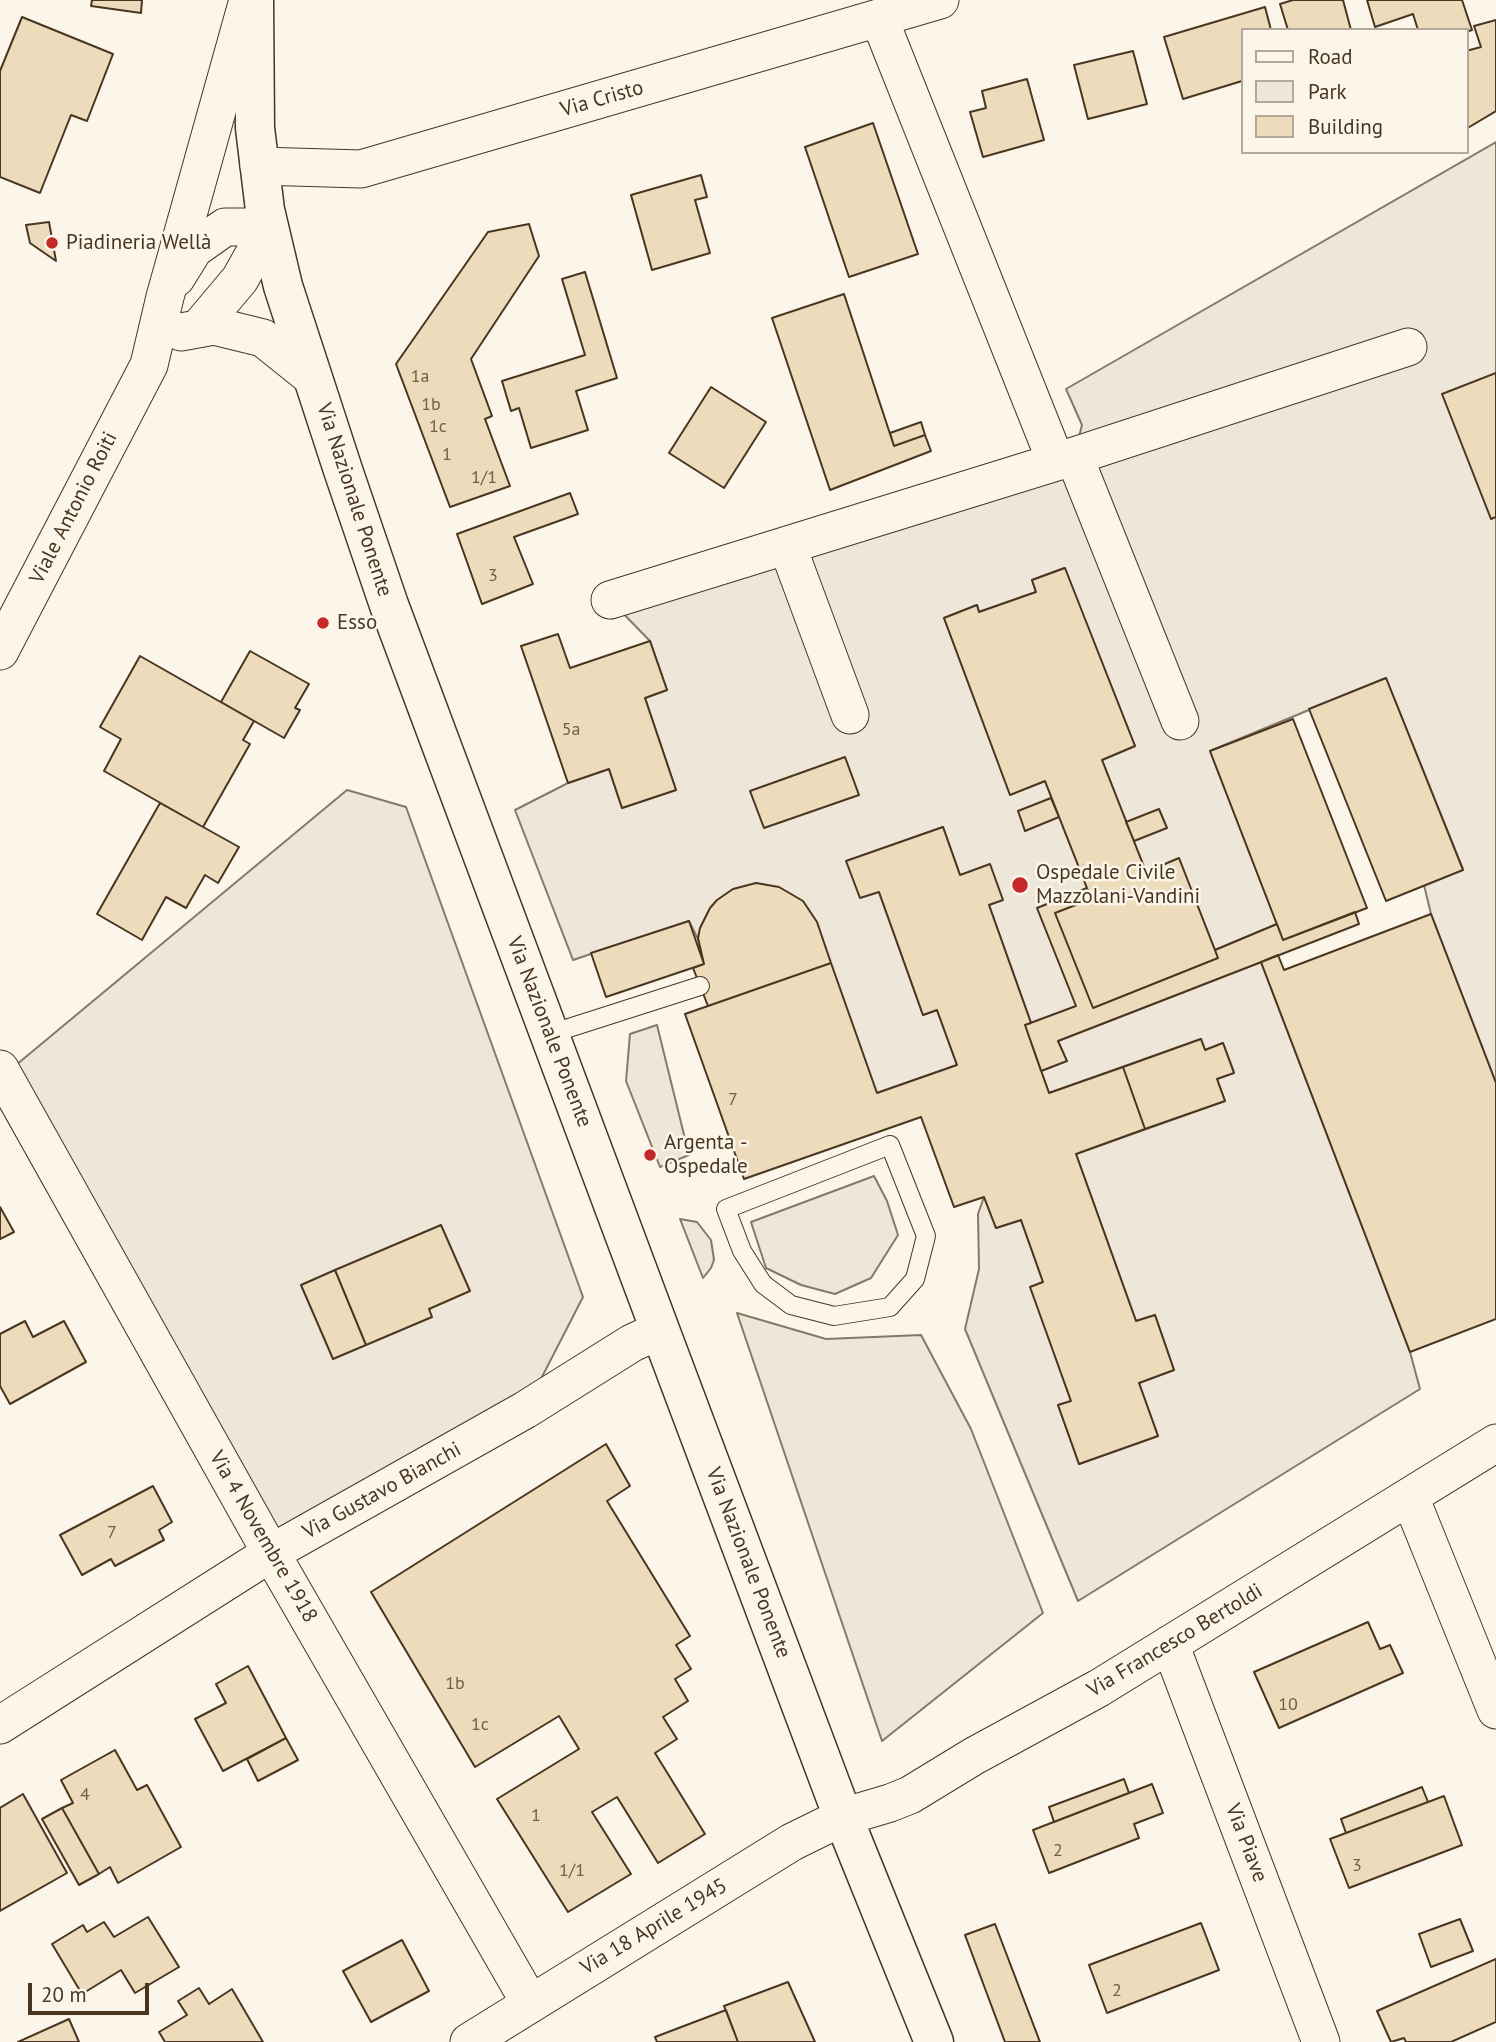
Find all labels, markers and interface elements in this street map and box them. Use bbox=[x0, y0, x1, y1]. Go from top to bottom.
legend bbox=[1240, 28, 1468, 154]
text: Road bbox=[1308, 43, 1352, 70]
street label: Via Cristo bbox=[558, 75, 646, 123]
text: Park bbox=[1308, 78, 1347, 105]
text: Building bbox=[1308, 113, 1383, 140]
place label: Piadineria Wellà bbox=[66, 230, 212, 256]
marker: Piadineria Wellà bbox=[44, 235, 60, 251]
house number: 1a bbox=[411, 366, 429, 388]
house number: 1b bbox=[421, 394, 441, 416]
street label: Via Nazionale Ponente bbox=[311, 400, 397, 600]
house number: 1c bbox=[429, 416, 447, 438]
street label: Viale Antonio Roiti bbox=[25, 428, 123, 588]
house number: 1 bbox=[442, 444, 452, 466]
house number: 1/1 bbox=[471, 467, 497, 489]
house number: 3 bbox=[488, 565, 498, 587]
place label: Esso bbox=[337, 610, 377, 636]
marker: Esso bbox=[315, 615, 331, 631]
house number: 5a bbox=[562, 719, 580, 741]
place label: Ospedale Civile Mazzolani-Vandini bbox=[1036, 860, 1200, 910]
marker: Ospedale Civile Mazzolani-Vandini bbox=[1010, 875, 1030, 895]
street label: Via Nazionale Ponente bbox=[501, 933, 597, 1131]
house number: 7 bbox=[728, 1089, 738, 1111]
place label: Argenta - Ospedale bbox=[664, 1130, 748, 1180]
marker: Argenta - Ospedale bbox=[642, 1147, 658, 1163]
street label: Via Gustavo Bianchi bbox=[298, 1437, 466, 1545]
street label: Via 4 Novembre 1918 bbox=[204, 1447, 322, 1627]
street label: Via Nazionale Ponente bbox=[700, 1464, 796, 1662]
house number: 7 bbox=[107, 1522, 117, 1544]
street label: Via Francesco Bertoldi bbox=[1083, 1579, 1267, 1703]
house number: 1b bbox=[445, 1673, 465, 1695]
house number: 10 bbox=[1278, 1694, 1298, 1716]
house number: 1c bbox=[471, 1714, 489, 1736]
house number: 4 bbox=[80, 1784, 90, 1806]
street label: Via Piave bbox=[1220, 1800, 1272, 1886]
house number: 1 bbox=[531, 1805, 541, 1827]
house number: 2 bbox=[1053, 1840, 1063, 1862]
house number: 3 bbox=[1352, 1855, 1362, 1877]
house number: 1/1 bbox=[559, 1860, 585, 1882]
street label: Via 18 Aprile 1945 bbox=[576, 1873, 732, 1981]
scale bar bbox=[32, 1968, 152, 2012]
house number: 2 bbox=[1112, 1980, 1122, 2002]
text: 20 m bbox=[41, 1981, 87, 2008]

